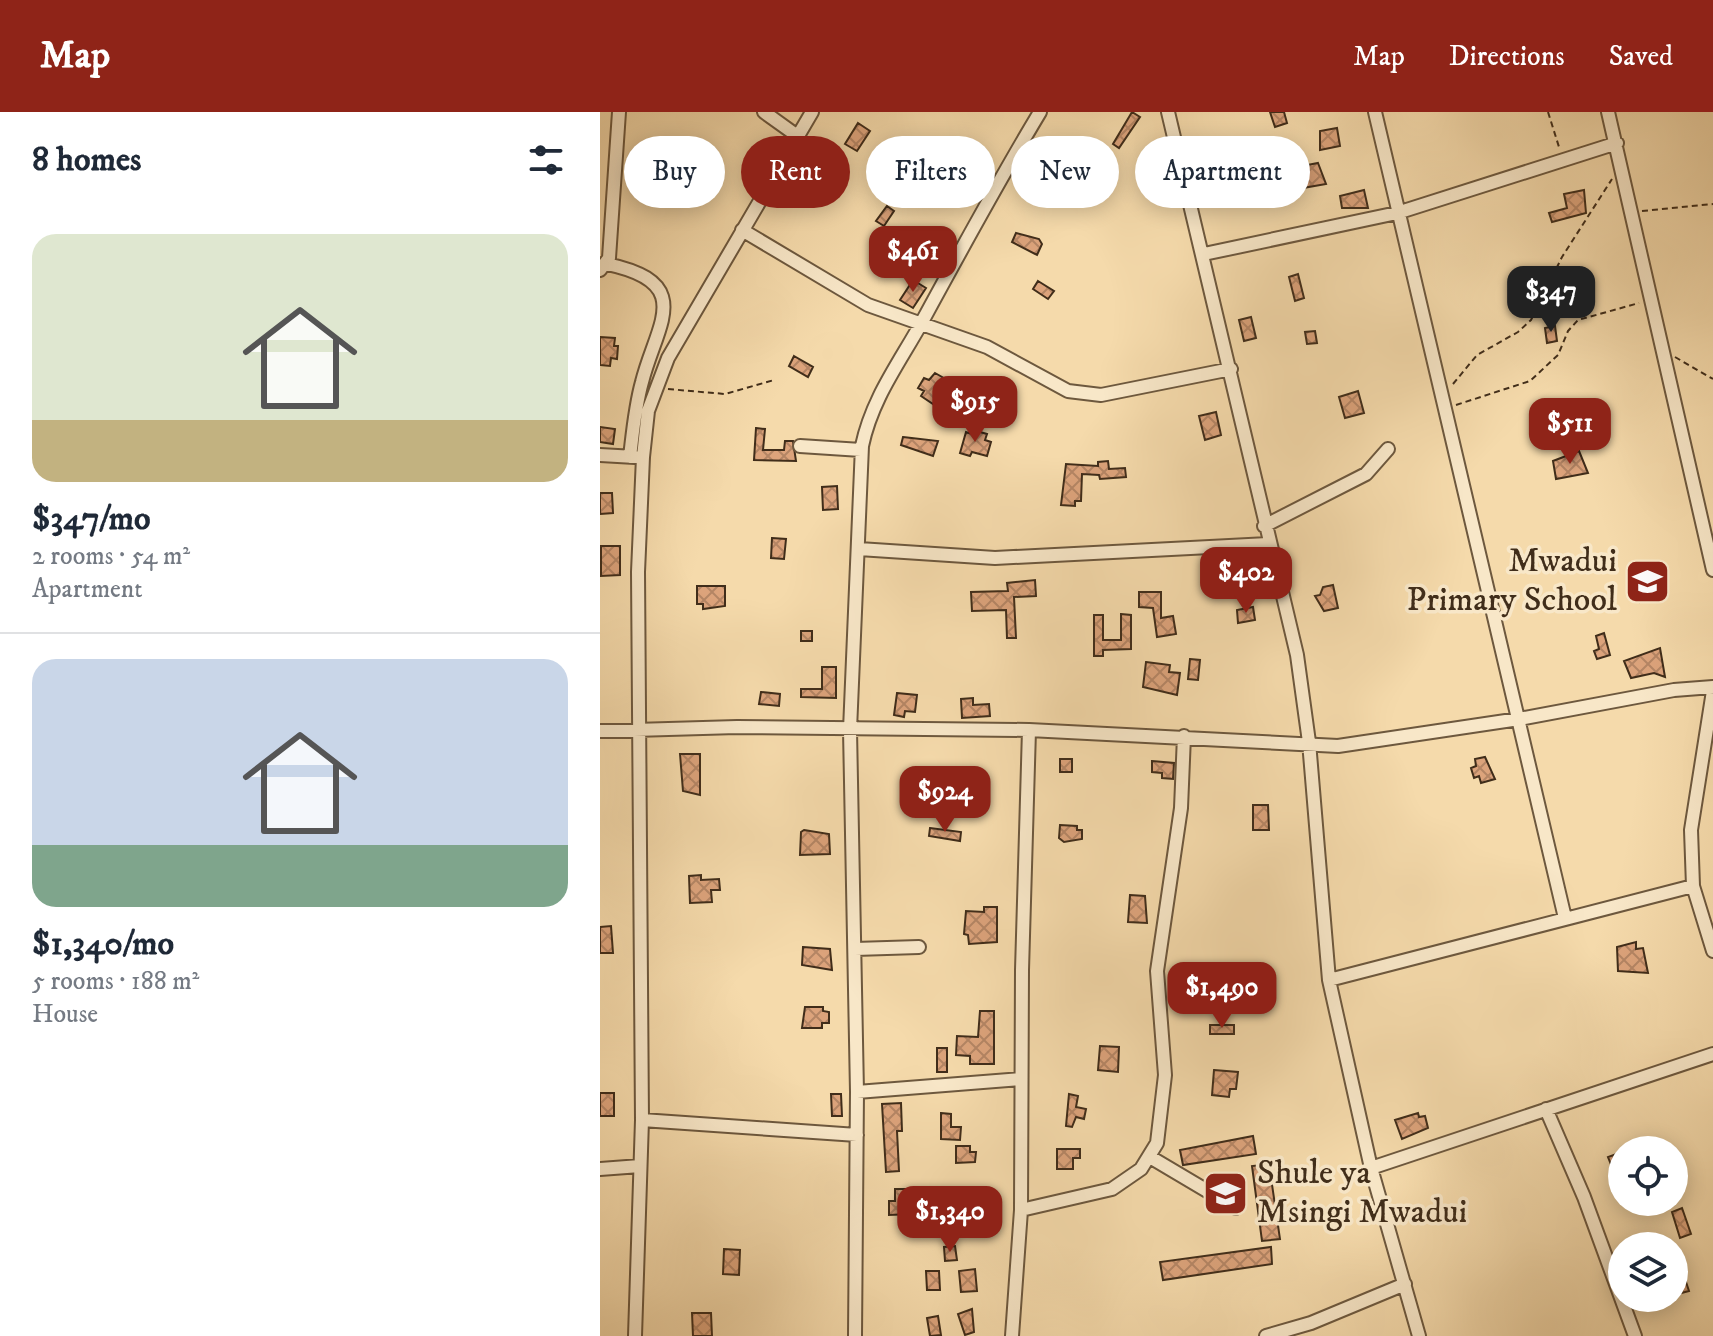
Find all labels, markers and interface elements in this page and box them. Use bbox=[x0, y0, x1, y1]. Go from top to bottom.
text: Map bbox=[40, 32, 110, 80]
text: Map bbox=[1353, 39, 1405, 74]
text: Directions bbox=[1449, 39, 1565, 74]
text: Saved bbox=[1609, 39, 1673, 74]
chip: Buy bbox=[624, 136, 725, 208]
chip: Rent bbox=[741, 136, 850, 208]
chip: Filters bbox=[866, 136, 995, 208]
chip: New bbox=[1011, 136, 1119, 208]
chip: Apartment bbox=[1135, 136, 1310, 208]
icon: filters bbox=[524, 138, 568, 182]
text: 8 homes bbox=[32, 139, 141, 181]
pin: $461 bbox=[866, 226, 960, 294]
text: $461 bbox=[887, 235, 939, 268]
pin: $347 bbox=[1504, 266, 1598, 334]
text: $347 bbox=[1525, 275, 1577, 308]
icon: home bbox=[228, 286, 372, 430]
pin: $915 bbox=[928, 376, 1022, 444]
text: $915 bbox=[950, 385, 1000, 418]
pin: $511 bbox=[1523, 398, 1617, 466]
text: $511 bbox=[1547, 407, 1593, 440]
text: $347/mo bbox=[32, 498, 151, 540]
text: 2 rooms · 54 m² bbox=[32, 540, 190, 573]
place label: Mwadui Primary School bbox=[1406, 540, 1618, 621]
pin: $402 bbox=[1199, 547, 1293, 615]
text: $402 bbox=[1218, 556, 1274, 589]
school or university icon: Mwadui Primary School bbox=[1624, 557, 1672, 605]
text: Apartment bbox=[32, 573, 143, 606]
icon: home bbox=[228, 711, 372, 855]
pin: $924 bbox=[898, 766, 992, 834]
text: $924 bbox=[918, 775, 972, 808]
text: $1,340/mo bbox=[32, 923, 174, 965]
pin: $1,490 bbox=[1157, 962, 1287, 1030]
text: 5 rooms · 188 m² bbox=[32, 965, 199, 998]
text: $1,490 bbox=[1185, 971, 1259, 1004]
text: House bbox=[32, 998, 98, 1031]
map controls bbox=[1608, 1136, 1688, 1312]
button: locate bbox=[1608, 1136, 1688, 1216]
place label: Shule ya Msingi Mwadui bbox=[1257, 1152, 1467, 1233]
school or university icon: Shule ya Msingi Mwadui bbox=[1202, 1169, 1250, 1217]
pin: $1,340 bbox=[885, 1186, 1015, 1254]
text: $1,340 bbox=[915, 1195, 985, 1228]
button: layers bbox=[1608, 1232, 1688, 1312]

